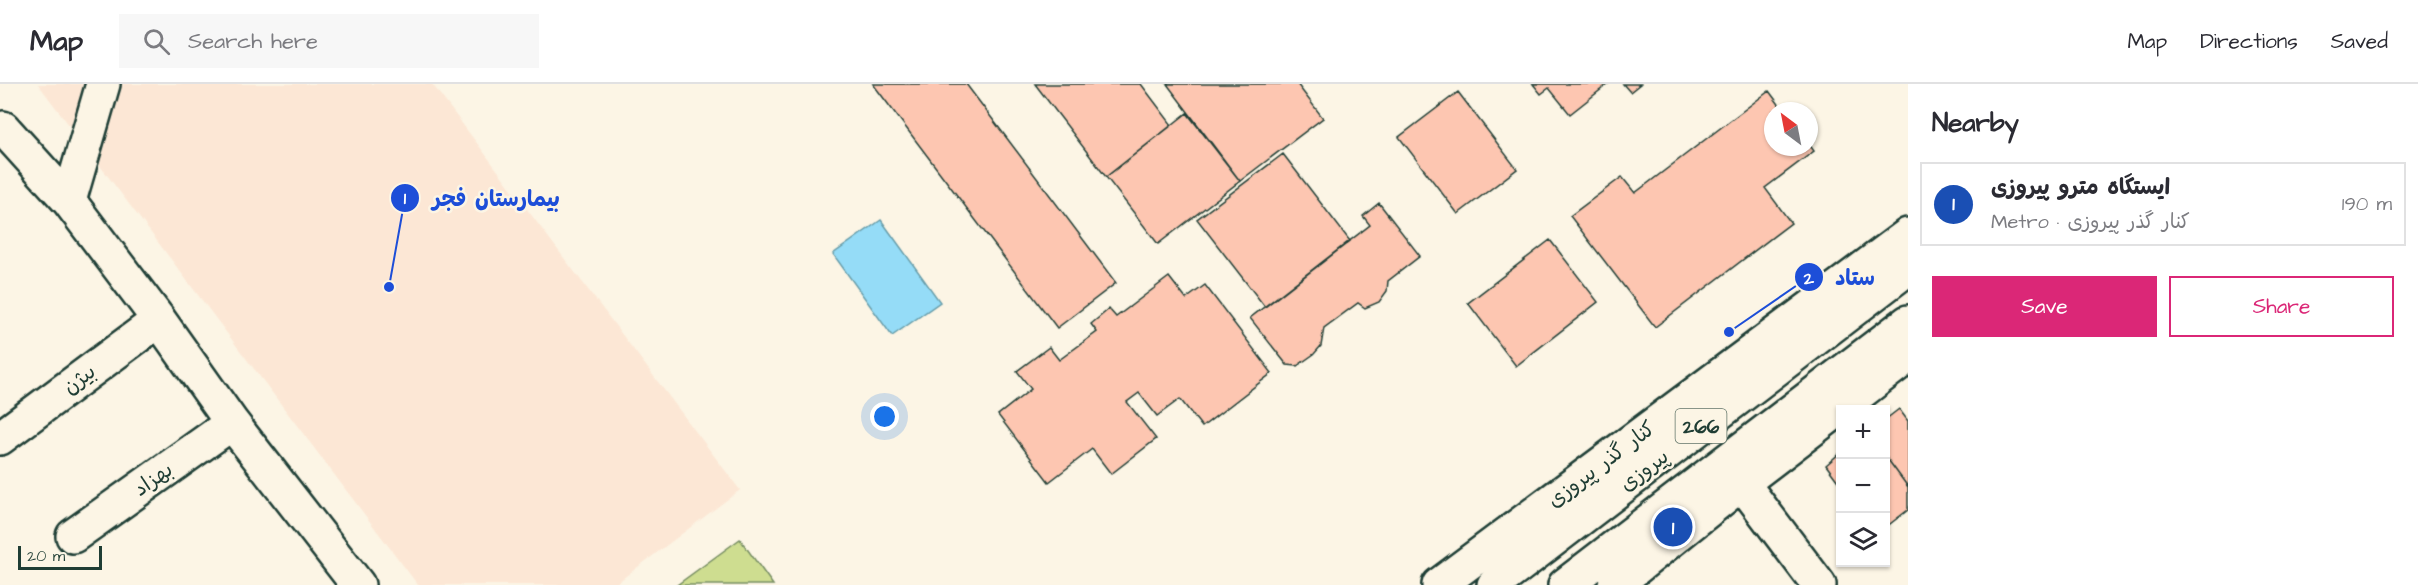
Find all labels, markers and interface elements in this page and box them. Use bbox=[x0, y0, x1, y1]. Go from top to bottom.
search box bbox=[119, 14, 539, 68]
text: Map bbox=[30, 22, 83, 61]
icon: search bbox=[140, 25, 173, 58]
text: Search here bbox=[188, 26, 318, 57]
text: Map bbox=[2127, 27, 2167, 56]
text: Directions bbox=[2200, 27, 2298, 56]
text: Saved bbox=[2331, 27, 2388, 56]
north arrow bbox=[1764, 102, 1818, 156]
text: Nearby bbox=[1932, 105, 2019, 141]
text: ایستگاه مترو پیروزی bbox=[1991, 172, 2170, 203]
callout: بیمارستان فجر bbox=[390, 178, 572, 218]
text: بیمارستان فجر bbox=[430, 184, 560, 215]
text: 1 bbox=[404, 186, 407, 211]
text: 1 bbox=[1952, 190, 1955, 218]
text: 190 m bbox=[2342, 190, 2392, 218]
text: Metro · کنار گذر پیروزی bbox=[1991, 208, 2190, 236]
callout: ستاد bbox=[1794, 257, 1887, 297]
text: ستاد bbox=[1835, 263, 1875, 294]
text: 2 bbox=[1803, 266, 1815, 291]
button: Save bbox=[1932, 276, 2157, 337]
button: Share bbox=[2169, 276, 2394, 337]
street label: بیژن bbox=[57, 357, 102, 401]
your location bbox=[870, 402, 899, 431]
map controls bbox=[1836, 405, 1890, 567]
button: + bbox=[1836, 405, 1890, 459]
road number: 266 bbox=[1676, 409, 1726, 443]
street label: کنار گذر پیروزی bbox=[1542, 415, 1660, 513]
street label: پیروزی bbox=[1615, 443, 1673, 497]
street label: بهزاد bbox=[128, 455, 179, 503]
button: − bbox=[1836, 459, 1890, 513]
pin: 1 bbox=[1654, 504, 1692, 550]
button: layers bbox=[1836, 513, 1890, 567]
scale bar bbox=[18, 543, 102, 570]
text: 20 m bbox=[27, 545, 65, 567]

